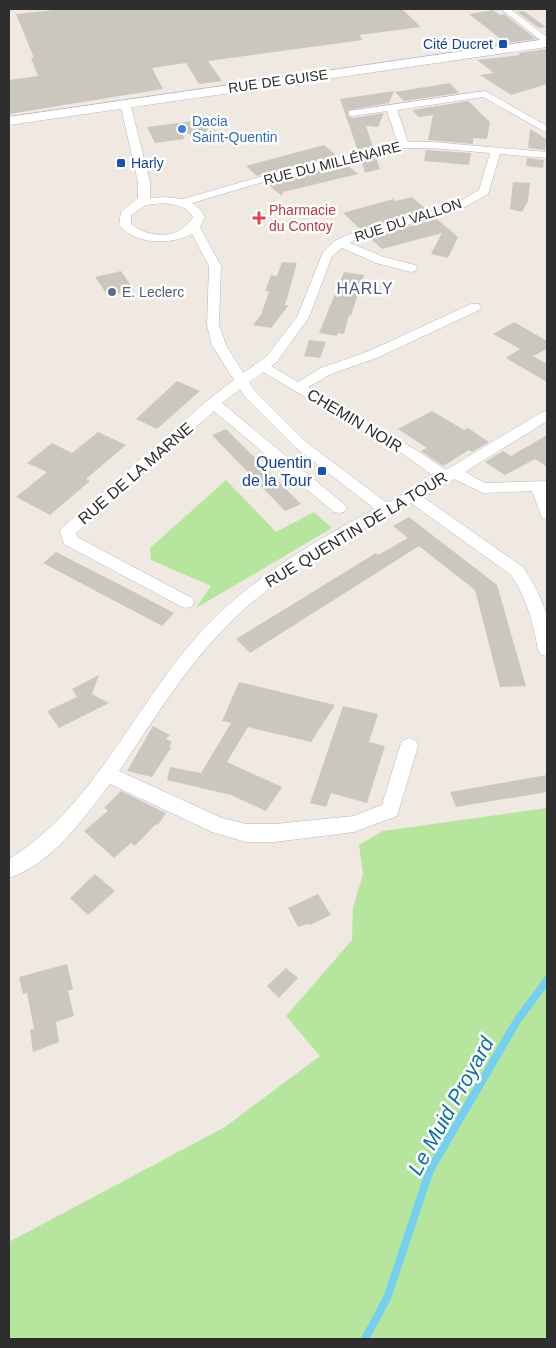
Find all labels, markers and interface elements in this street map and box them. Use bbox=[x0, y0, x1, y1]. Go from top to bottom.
place label: Cité Ducret bbox=[423, 36, 493, 52]
marker: Cité Ducret bbox=[497, 38, 509, 50]
street label: RUE DE GUISE bbox=[227, 66, 329, 96]
place label: Dacia Saint-Quentin bbox=[192, 113, 278, 145]
marker: Dacia Saint-Quentin bbox=[176, 123, 188, 135]
street label: RUE DU MILLÉNAIRE bbox=[262, 138, 402, 188]
place label: Harly bbox=[131, 155, 164, 171]
marker: Harly bbox=[115, 157, 127, 169]
street label: RUE DU VALLON bbox=[352, 195, 464, 245]
place label: Pharmacie du Contoy bbox=[269, 202, 336, 234]
marker: Pharmacie du Contoy bbox=[253, 212, 265, 224]
district label: HARLY bbox=[336, 280, 394, 297]
place label: E. Leclerc bbox=[122, 284, 184, 300]
marker: E. Leclerc bbox=[106, 286, 118, 298]
street label: CHEMIN NOIR bbox=[304, 385, 405, 455]
street label: RUE DE LA MARNE bbox=[75, 419, 196, 528]
place label: Quentin de la Tour bbox=[242, 454, 313, 489]
marker: Quentin de la Tour bbox=[316, 465, 328, 477]
street label: RUE QUENTIN DE LA TOUR bbox=[262, 468, 450, 591]
water label: Le Muid Proyard bbox=[403, 1032, 499, 1179]

